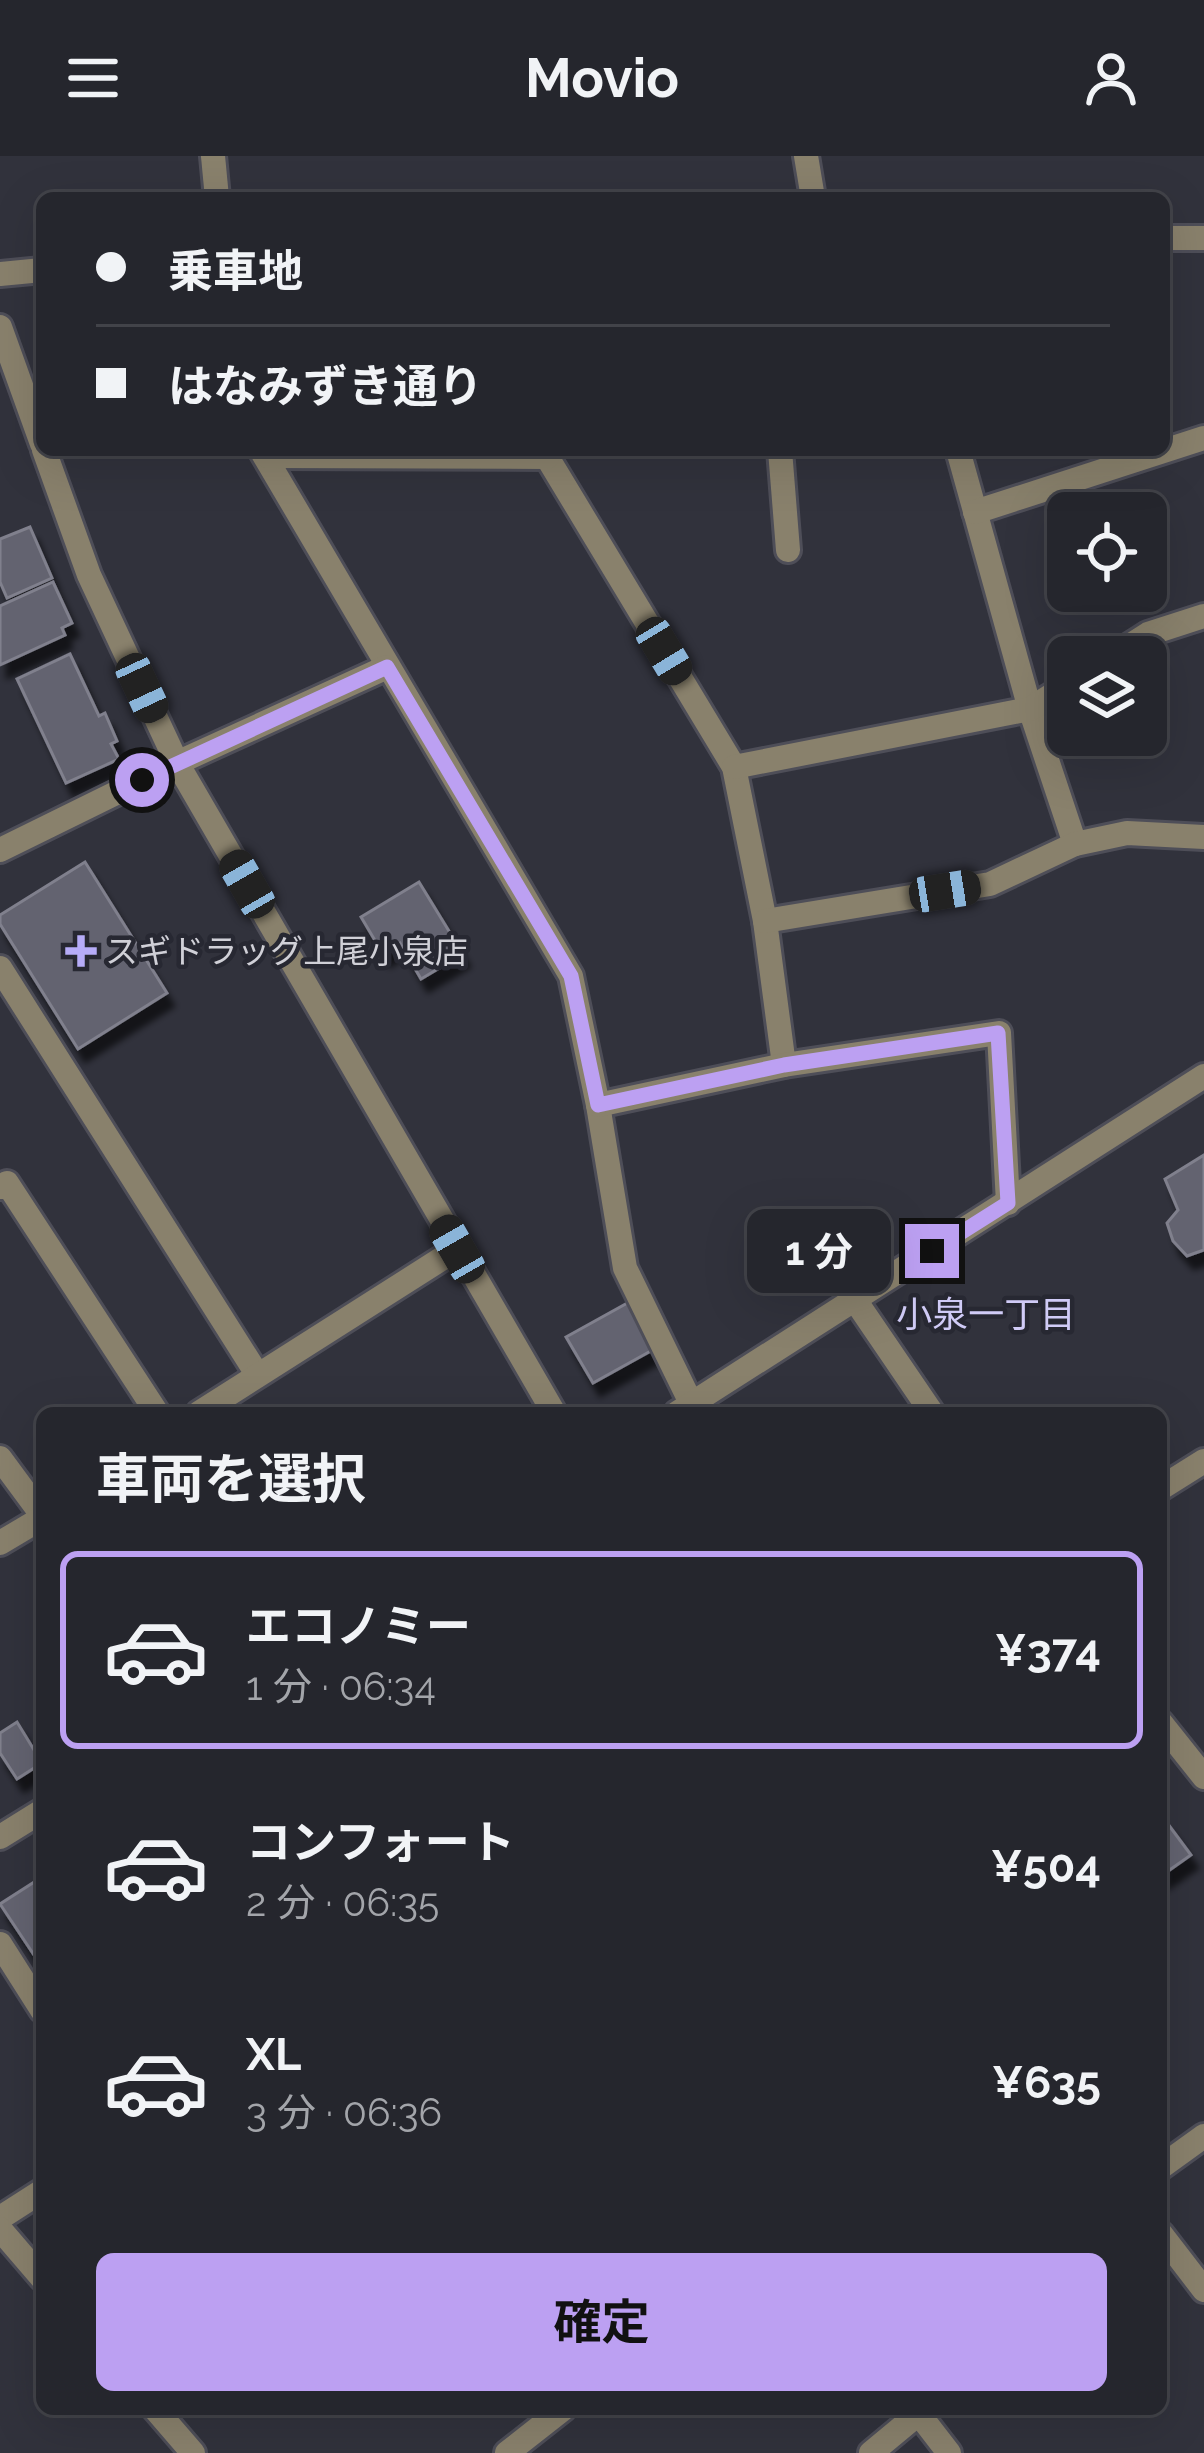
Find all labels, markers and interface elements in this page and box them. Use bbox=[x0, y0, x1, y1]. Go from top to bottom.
icon: menu bbox=[60, 45, 126, 111]
icon: person bbox=[1078, 45, 1144, 111]
text: Movio bbox=[525, 46, 679, 110]
text: 乗車地 bbox=[168, 245, 303, 298]
text: はなみずき通り bbox=[168, 360, 483, 413]
map controls bbox=[1047, 492, 1167, 756]
button: locate bbox=[1047, 492, 1167, 612]
car bbox=[630, 611, 698, 691]
button: layers bbox=[1047, 636, 1167, 756]
car bbox=[110, 648, 174, 728]
route start bbox=[115, 753, 169, 807]
car bbox=[213, 844, 281, 924]
car bbox=[907, 868, 983, 914]
place label: スギドラッグ上尾小泉店 bbox=[105, 932, 468, 971]
marker: スギドラッグ上尾小泉店 bbox=[68, 938, 94, 964]
car bbox=[423, 1209, 491, 1289]
callout: 1 分 bbox=[746, 1209, 890, 1293]
route end bbox=[905, 1224, 959, 1278]
text: 1 分 bbox=[785, 1228, 853, 1274]
district label: 小泉一丁目 bbox=[896, 1293, 1076, 1335]
text: 車両を選択 bbox=[96, 1447, 366, 1511]
icon: car bbox=[102, 1596, 210, 1704]
text: エコノミー bbox=[246, 1600, 471, 1653]
text: ¥374 bbox=[995, 1624, 1101, 1677]
text: 1 分 · 06:34 bbox=[246, 1663, 436, 1709]
icon: car bbox=[102, 1812, 210, 1920]
text: コンフォート bbox=[246, 1816, 515, 1869]
text: ¥504 bbox=[991, 1840, 1101, 1893]
text: 2 分 · 06:35 bbox=[246, 1879, 439, 1925]
icon: car bbox=[102, 2028, 210, 2136]
text: XL bbox=[246, 2028, 301, 2081]
text: ¥635 bbox=[992, 2056, 1101, 2109]
text: 3 分 · 06:36 bbox=[246, 2089, 442, 2135]
button: 確定 bbox=[96, 2253, 1107, 2391]

